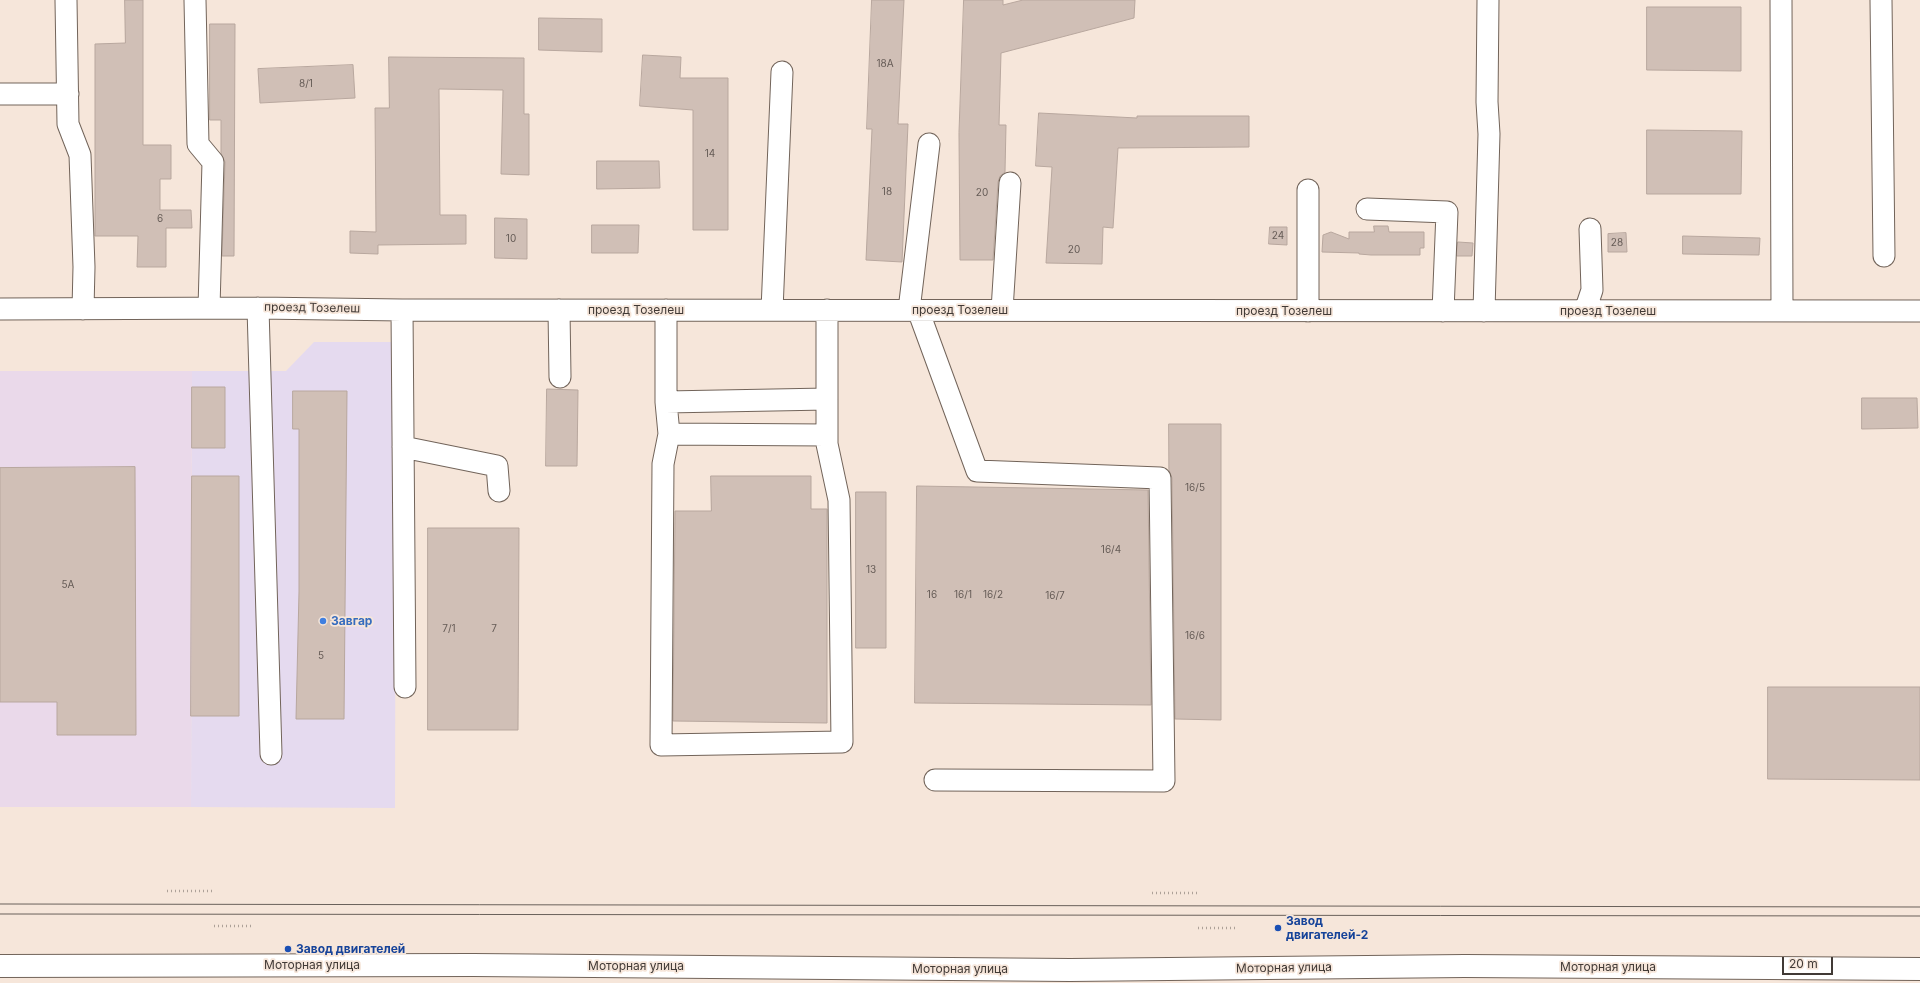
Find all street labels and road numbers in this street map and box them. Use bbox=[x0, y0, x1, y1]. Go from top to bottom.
street label: проезд Тозелеш bbox=[264, 300, 360, 316]
street label: проезд Тозелеш bbox=[588, 303, 684, 317]
street label: проезд Тозелеш bbox=[912, 303, 1008, 317]
street label: проезд Тозелеш bbox=[1236, 304, 1332, 318]
street label: проезд Тозелеш bbox=[1560, 304, 1656, 318]
street label: Моторная улица bbox=[264, 958, 360, 972]
street label: Моторная улица bbox=[588, 959, 684, 973]
street label: Моторная улица bbox=[1236, 960, 1332, 976]
street label: Моторная улица bbox=[1560, 960, 1656, 974]
street label: Моторная улица bbox=[912, 962, 1008, 976]

